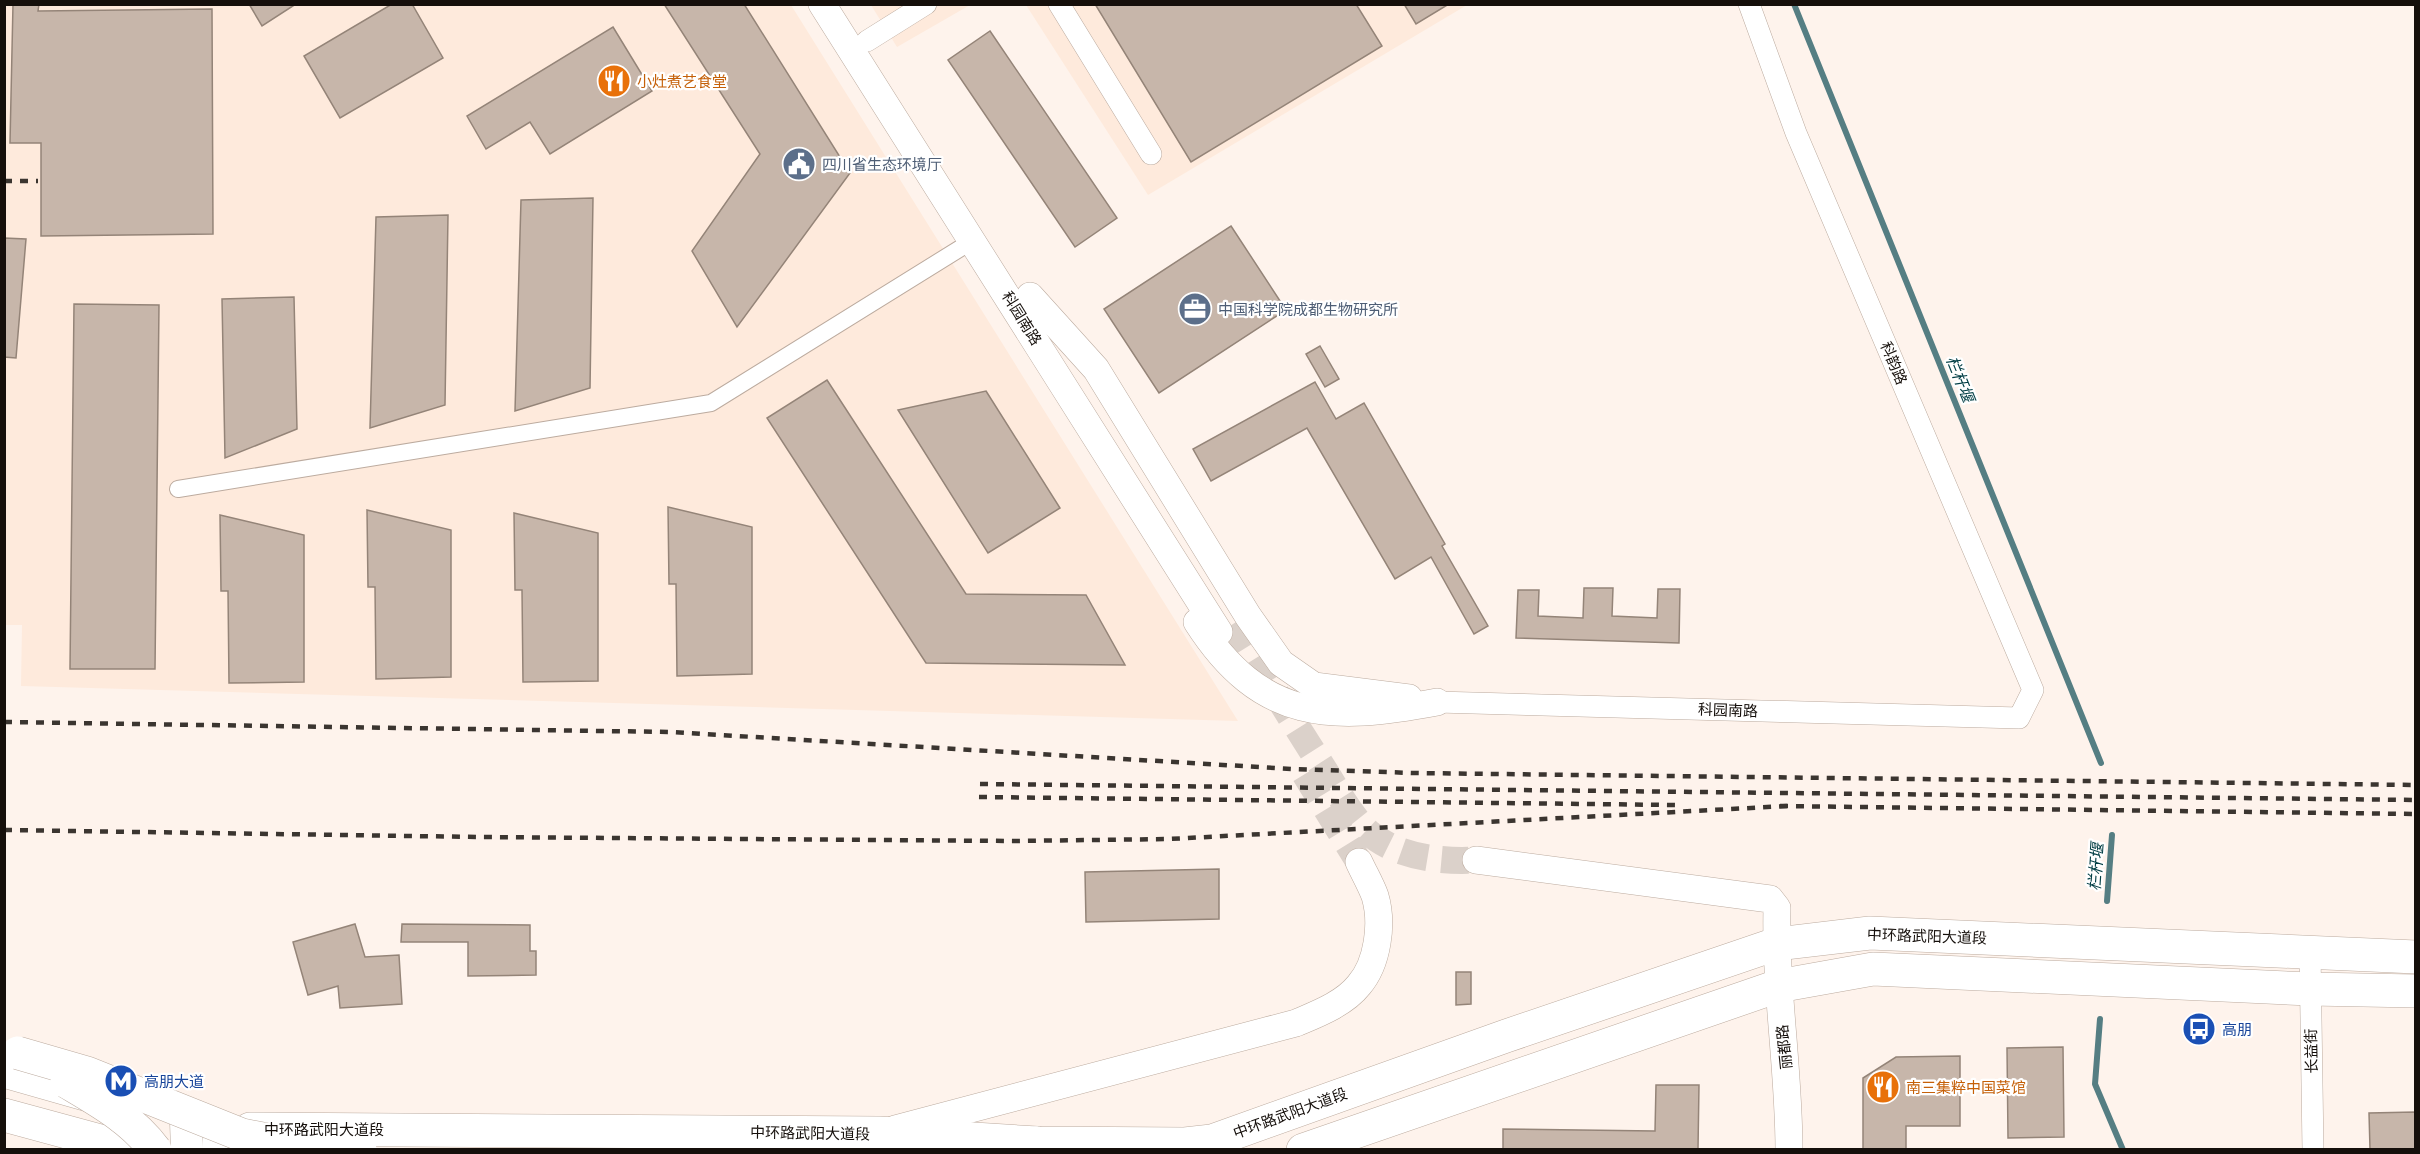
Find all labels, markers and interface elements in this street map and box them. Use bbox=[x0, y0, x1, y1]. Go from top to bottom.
restaurant icon: 小灶煮艺食堂 bbox=[596, 63, 632, 99]
place label: 小灶煮艺食堂 bbox=[637, 73, 727, 90]
public building icon: 四川省生态环境厅 bbox=[781, 146, 817, 182]
place label: 四川省生态环境厅 bbox=[822, 156, 942, 173]
street label: 科园南路 bbox=[999, 288, 1045, 348]
office icon: 中国科学院成都生物研究所 bbox=[1177, 291, 1213, 327]
place label: 中国科学院成都生物研究所 bbox=[1218, 301, 1398, 318]
street label: 科韵路 bbox=[1877, 339, 1911, 387]
water label: 栏杆堰 bbox=[1942, 353, 1979, 408]
street label: 科园南路 bbox=[1698, 700, 1758, 720]
water label: 栏杆堰 bbox=[2085, 839, 2107, 892]
street label: 中环路武阳大道段 bbox=[1867, 925, 1987, 947]
bus stop icon: 高朋 bbox=[2181, 1011, 2217, 1047]
place label: 高朋 bbox=[2222, 1021, 2252, 1038]
street label: 丽都路 bbox=[1773, 1024, 1795, 1070]
street label: 长益街 bbox=[2302, 1028, 2320, 1074]
metro station icon: 高朋大道 bbox=[103, 1063, 139, 1099]
restaurant icon: 南三集粹中国菜馆 bbox=[1865, 1069, 1901, 1105]
place label: 高朋大道 bbox=[144, 1073, 204, 1090]
place label: 南三集粹中国菜馆 bbox=[1906, 1079, 2026, 1096]
street label: 中环路武阳大道段 bbox=[1231, 1084, 1349, 1142]
street label: 中环路武阳大道段 bbox=[264, 1121, 384, 1138]
street label: 中环路武阳大道段 bbox=[750, 1123, 870, 1143]

